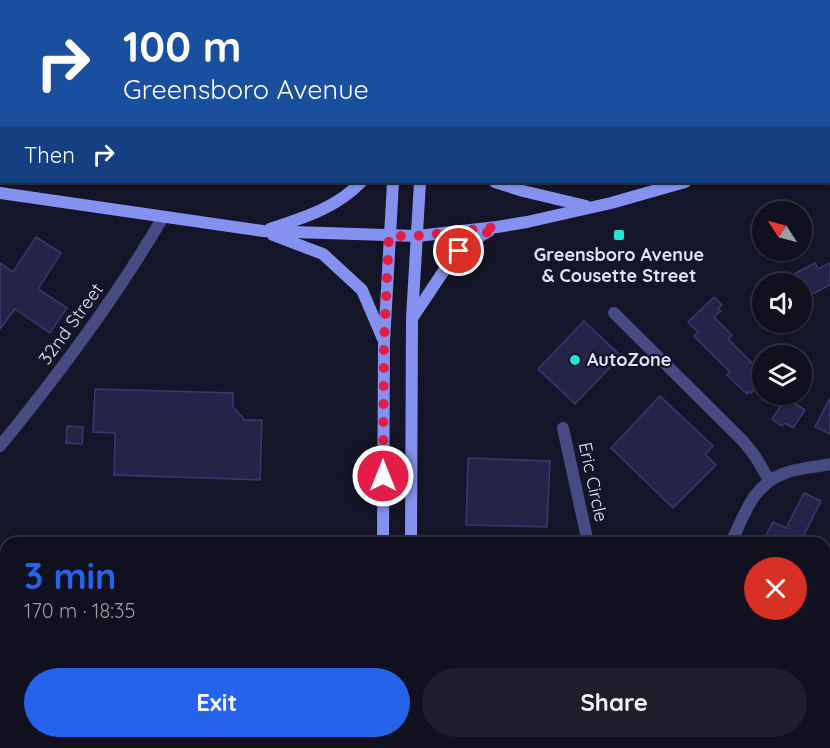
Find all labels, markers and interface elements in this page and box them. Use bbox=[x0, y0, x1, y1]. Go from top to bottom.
text: 100 m bbox=[123, 20, 241, 73]
icon: right bbox=[24, 24, 102, 102]
text: Greensboro Avenue bbox=[123, 72, 369, 106]
icon: right bbox=[87, 138, 120, 171]
text: Then bbox=[24, 141, 75, 169]
north arrow bbox=[752, 201, 812, 261]
map controls bbox=[752, 201, 812, 405]
pin bbox=[433, 225, 484, 276]
marker: Greensboro Avenue & Cousette Street bbox=[612, 228, 626, 242]
icon: arrive bbox=[442, 234, 475, 267]
place label: Greensboro Avenue & Cousette Street bbox=[534, 243, 704, 287]
button: sound bbox=[752, 273, 812, 333]
street label: 32nd Street bbox=[33, 279, 108, 369]
button: layers bbox=[752, 345, 812, 405]
place label: AutoZone bbox=[587, 348, 671, 371]
marker: AutoZone bbox=[568, 353, 582, 367]
street label: Eric Circle bbox=[574, 440, 613, 524]
position arrow bbox=[351, 444, 415, 508]
text: 3 min bbox=[24, 553, 117, 598]
button: close bbox=[744, 557, 807, 620]
text: 170 m · 18:35 bbox=[24, 598, 135, 623]
button: Exit bbox=[24, 668, 410, 737]
button: Share bbox=[422, 668, 807, 737]

